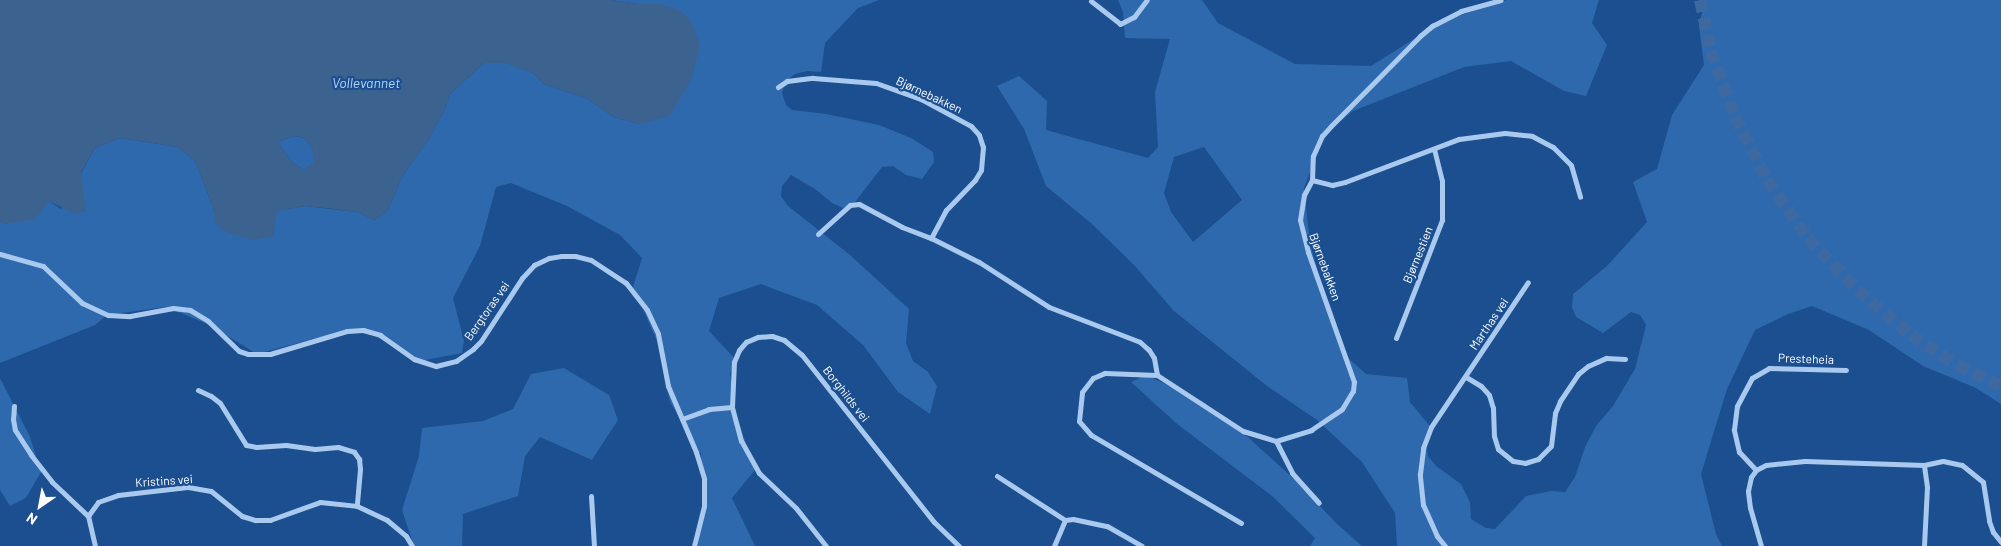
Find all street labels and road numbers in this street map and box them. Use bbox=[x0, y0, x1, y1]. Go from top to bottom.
street label: Bjørnebakken bbox=[894, 73, 964, 117]
street label: Bjørnestien bbox=[1400, 225, 1436, 285]
street label: Bjørnebakken bbox=[1306, 231, 1344, 303]
street label: Bergtoras vei bbox=[461, 279, 513, 343]
street label: Marthas vei bbox=[1466, 295, 1512, 353]
street label: Presteheia bbox=[1778, 351, 1834, 367]
street label: Borghilds vei bbox=[820, 363, 872, 425]
street label: Kristins vei bbox=[135, 472, 193, 490]

